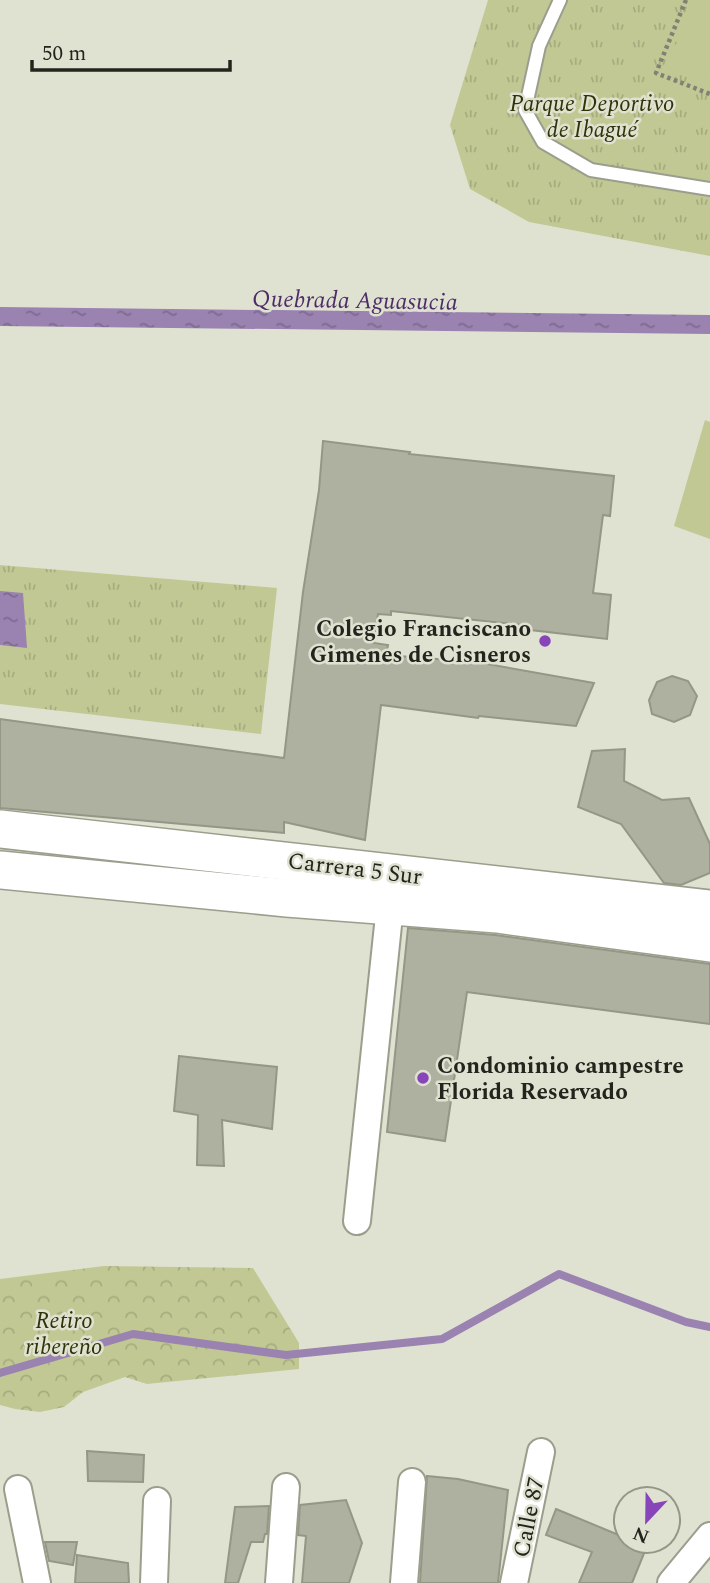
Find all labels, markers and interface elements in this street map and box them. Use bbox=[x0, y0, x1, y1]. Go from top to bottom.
scale bar bbox=[32, 28, 229, 72]
text: 50 m bbox=[42, 38, 86, 70]
park label: Parque Deportivo de Ibagué bbox=[509, 87, 675, 148]
water label: Quebrada Aguasucia bbox=[252, 281, 458, 321]
place label: Colegio Franciscano Gimenes de Cisneros bbox=[310, 612, 531, 673]
marker: Colegio Franciscano Gimenes de Cisneros bbox=[537, 633, 553, 649]
street label: Carrera 5 Sur bbox=[286, 844, 424, 895]
place label: Condominio campestre Florida Reservado bbox=[437, 1049, 684, 1110]
marker: Condominio campestre Florida Reservado bbox=[415, 1070, 431, 1086]
park label: Retiro ribereño bbox=[25, 1304, 103, 1365]
street label: Calle 87 bbox=[505, 1474, 554, 1561]
north arrow bbox=[612, 1485, 682, 1555]
text: N bbox=[629, 1518, 654, 1551]

